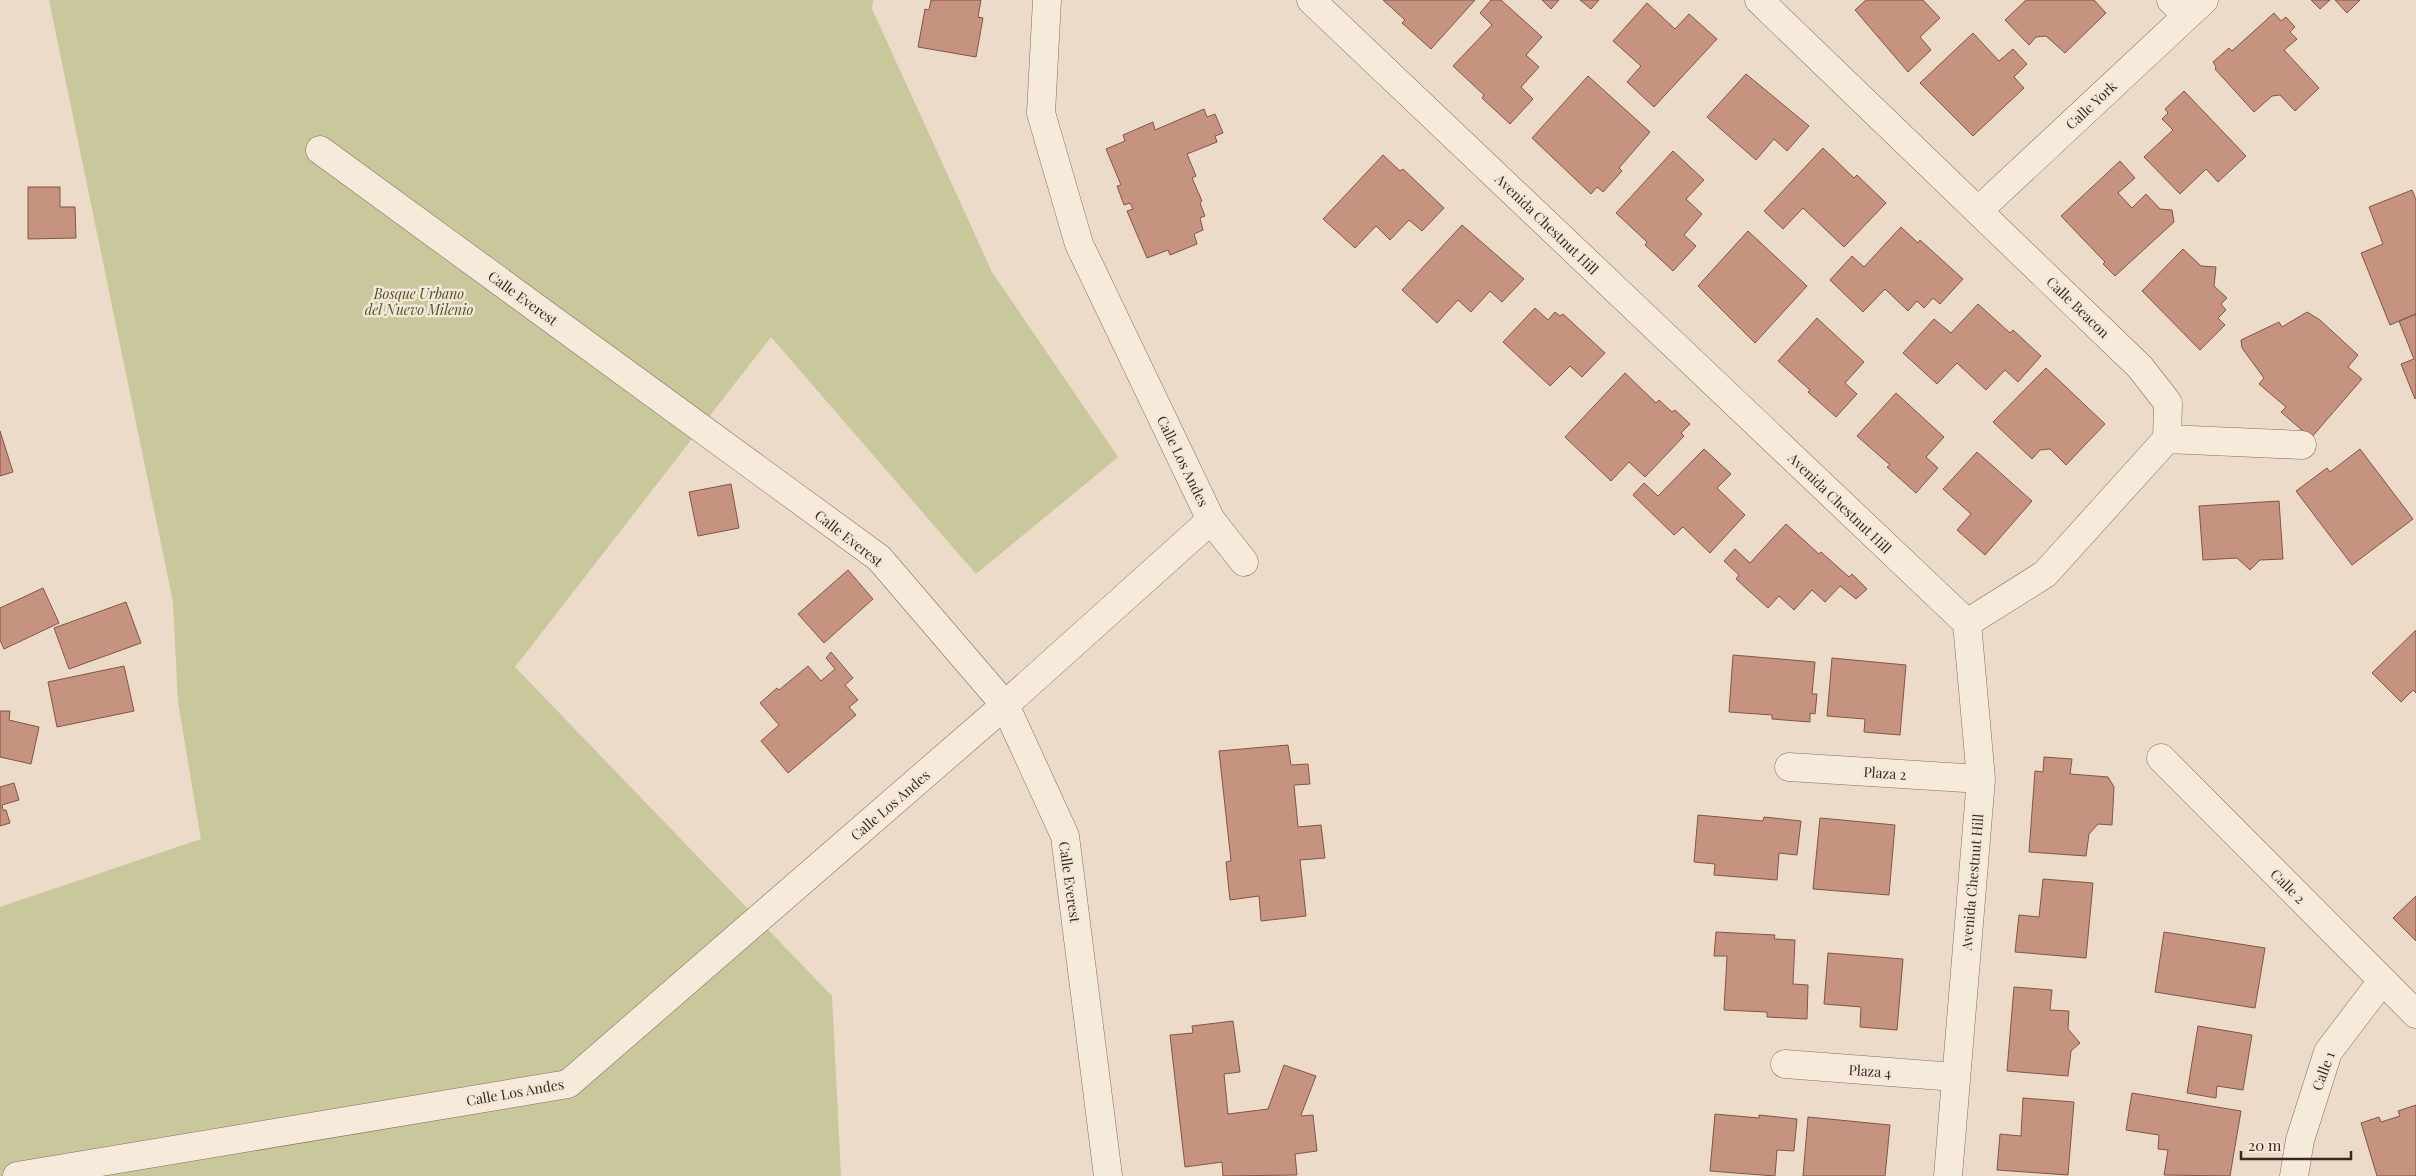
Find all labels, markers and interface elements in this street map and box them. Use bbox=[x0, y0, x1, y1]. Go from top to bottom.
street label: Calle York bbox=[2061, 76, 2121, 134]
street label: Avenida Chestnut Hill bbox=[1490, 169, 1603, 278]
street label: Calle Everest bbox=[484, 266, 562, 330]
street label: Calle Beacon bbox=[2042, 272, 2114, 342]
park label: Bosque Urbano del Nuevo Milenio bbox=[365, 284, 473, 319]
street label: Calle Los Andes bbox=[1153, 412, 1213, 510]
street label: Avenida Chestnut Hill bbox=[1783, 448, 1896, 557]
street label: Calle Everest bbox=[811, 505, 888, 571]
street label: Plaza 2 bbox=[1863, 762, 1907, 784]
street label: Calle Los Andes bbox=[846, 765, 934, 845]
street label: Avenida Chestnut Hill bbox=[1956, 813, 1987, 952]
street label: Calle Everest bbox=[1055, 840, 1085, 925]
street label: Calle 2 bbox=[2267, 865, 2310, 908]
street label: Calle 1 bbox=[2307, 1049, 2339, 1093]
street label: Plaza 4 bbox=[1848, 1060, 1892, 1082]
street label: Calle Los Andes bbox=[465, 1074, 565, 1110]
scale bar bbox=[2241, 1128, 2351, 1160]
text: 20 m bbox=[2248, 1135, 2282, 1155]

